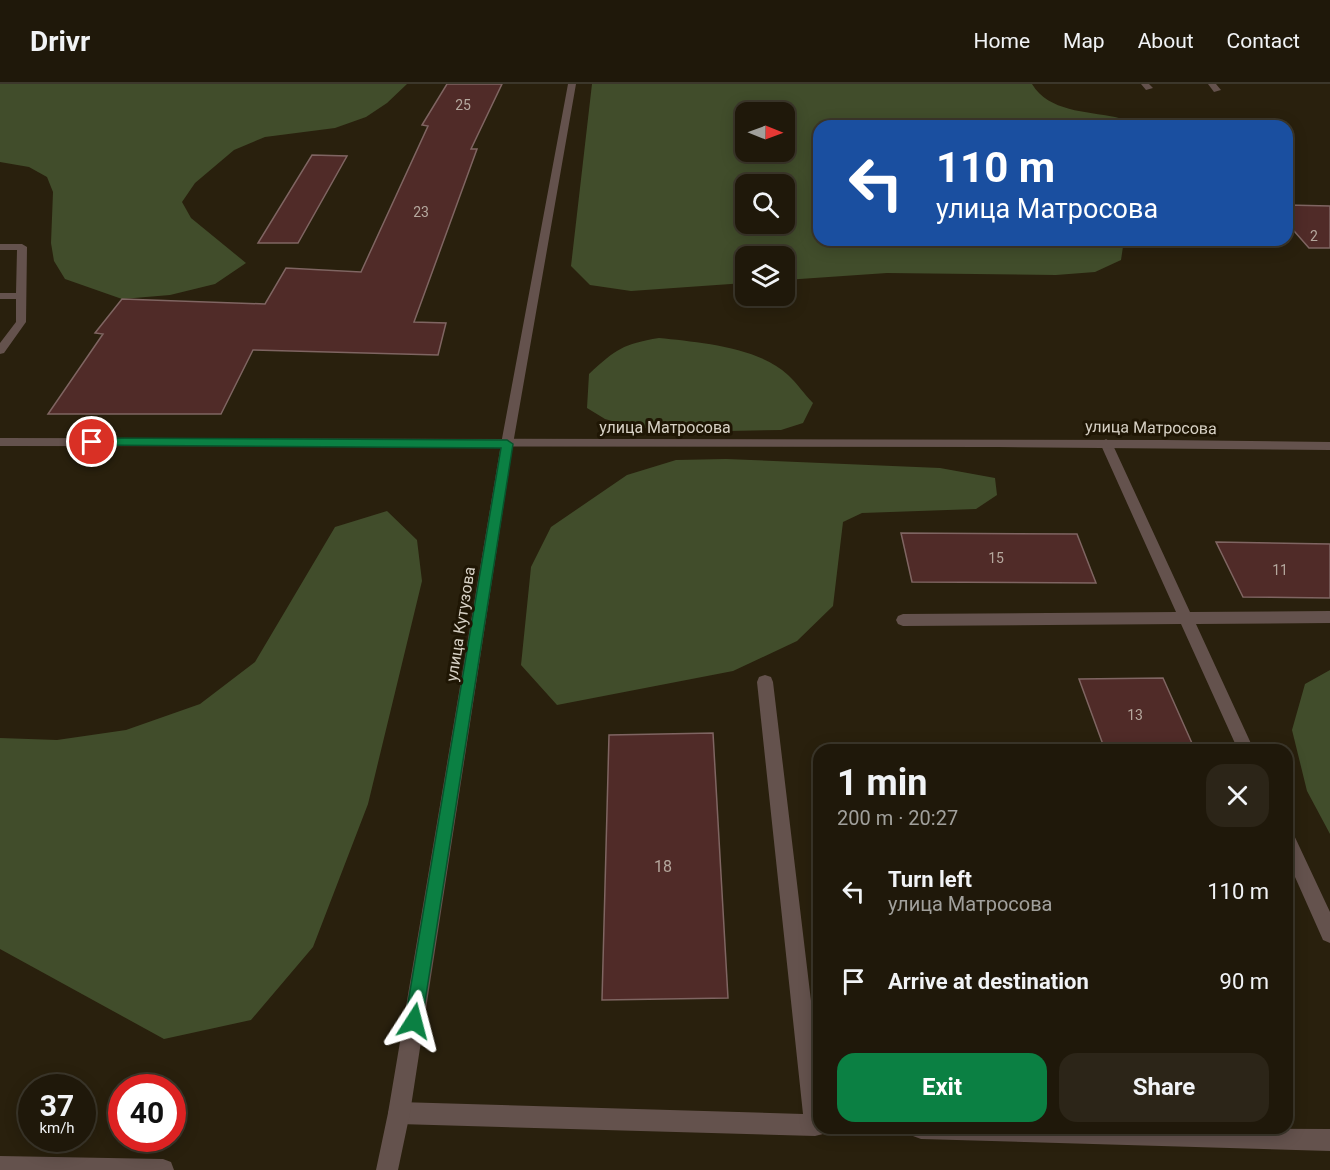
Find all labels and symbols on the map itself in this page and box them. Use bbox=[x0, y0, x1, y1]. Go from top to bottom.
house number: 25 bbox=[455, 97, 471, 113]
north arrow bbox=[735, 102, 795, 162]
house number: 23 bbox=[413, 204, 429, 220]
house number: 2 bbox=[1310, 228, 1318, 244]
pin bbox=[66, 416, 117, 467]
street label: улица Матросова bbox=[1085, 417, 1217, 438]
street label: улица Матросова bbox=[599, 418, 731, 437]
house number: 15 bbox=[988, 550, 1004, 566]
house number: 11 bbox=[1272, 562, 1288, 578]
street label: улица Кутузова bbox=[442, 565, 479, 683]
house number: 13 bbox=[1127, 707, 1143, 723]
house number: 18 bbox=[654, 857, 672, 876]
position arrow bbox=[382, 989, 446, 1053]
speed limit sign: 40 bbox=[108, 1074, 186, 1152]

